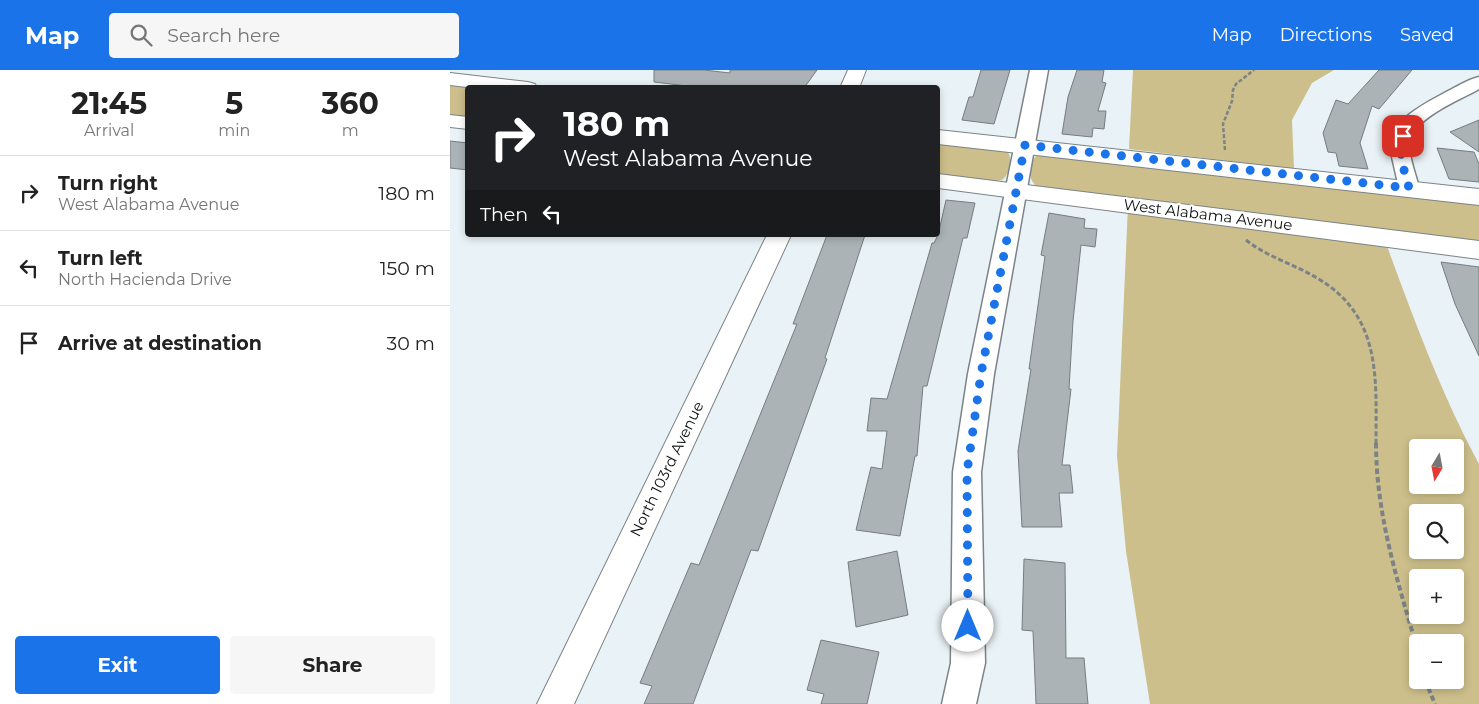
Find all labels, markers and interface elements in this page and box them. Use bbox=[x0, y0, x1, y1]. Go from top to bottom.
search box bbox=[109, 13, 459, 58]
text: Map bbox=[25, 21, 79, 50]
icon: search bbox=[127, 21, 155, 49]
text: Search here bbox=[167, 24, 280, 47]
text: Map bbox=[1212, 24, 1252, 46]
text: Directions bbox=[1280, 24, 1372, 46]
text: Saved bbox=[1400, 24, 1454, 46]
text: 21:45 bbox=[71, 85, 147, 122]
text: 5 bbox=[225, 85, 243, 122]
text: 360 bbox=[322, 85, 379, 122]
text: 180 m bbox=[563, 102, 670, 145]
icon: right bbox=[480, 105, 545, 170]
pin bbox=[1382, 115, 1424, 157]
text: Arrival bbox=[84, 121, 134, 140]
text: min bbox=[218, 121, 250, 140]
text: m bbox=[342, 121, 359, 140]
icon: arrive bbox=[1389, 122, 1417, 150]
text: West Alabama Avenue bbox=[563, 145, 813, 172]
text: Turn right bbox=[58, 172, 158, 195]
icon: right bbox=[15, 179, 43, 207]
text: 180 m bbox=[378, 182, 435, 205]
text: West Alabama Avenue bbox=[58, 195, 240, 214]
street label: West Alabama Avenue bbox=[1122, 195, 1294, 234]
icon: left bbox=[538, 200, 566, 228]
text: Then bbox=[480, 203, 528, 226]
text: Turn left bbox=[58, 247, 143, 270]
icon: left bbox=[15, 254, 43, 282]
text: 150 m bbox=[380, 257, 435, 280]
text: North Hacienda Drive bbox=[58, 270, 232, 289]
icon: arrive bbox=[15, 329, 43, 357]
text: Arrive at destination bbox=[58, 332, 262, 355]
text: 30 m bbox=[387, 332, 435, 355]
street label: North 103rd Avenue bbox=[626, 398, 708, 540]
north arrow bbox=[1409, 439, 1464, 494]
map controls bbox=[1409, 439, 1464, 689]
button: search bbox=[1409, 504, 1464, 559]
button: + bbox=[1409, 569, 1464, 624]
position arrow bbox=[941, 599, 993, 651]
button: − bbox=[1409, 634, 1464, 689]
button: Exit bbox=[15, 636, 220, 694]
button: Share bbox=[230, 636, 435, 694]

